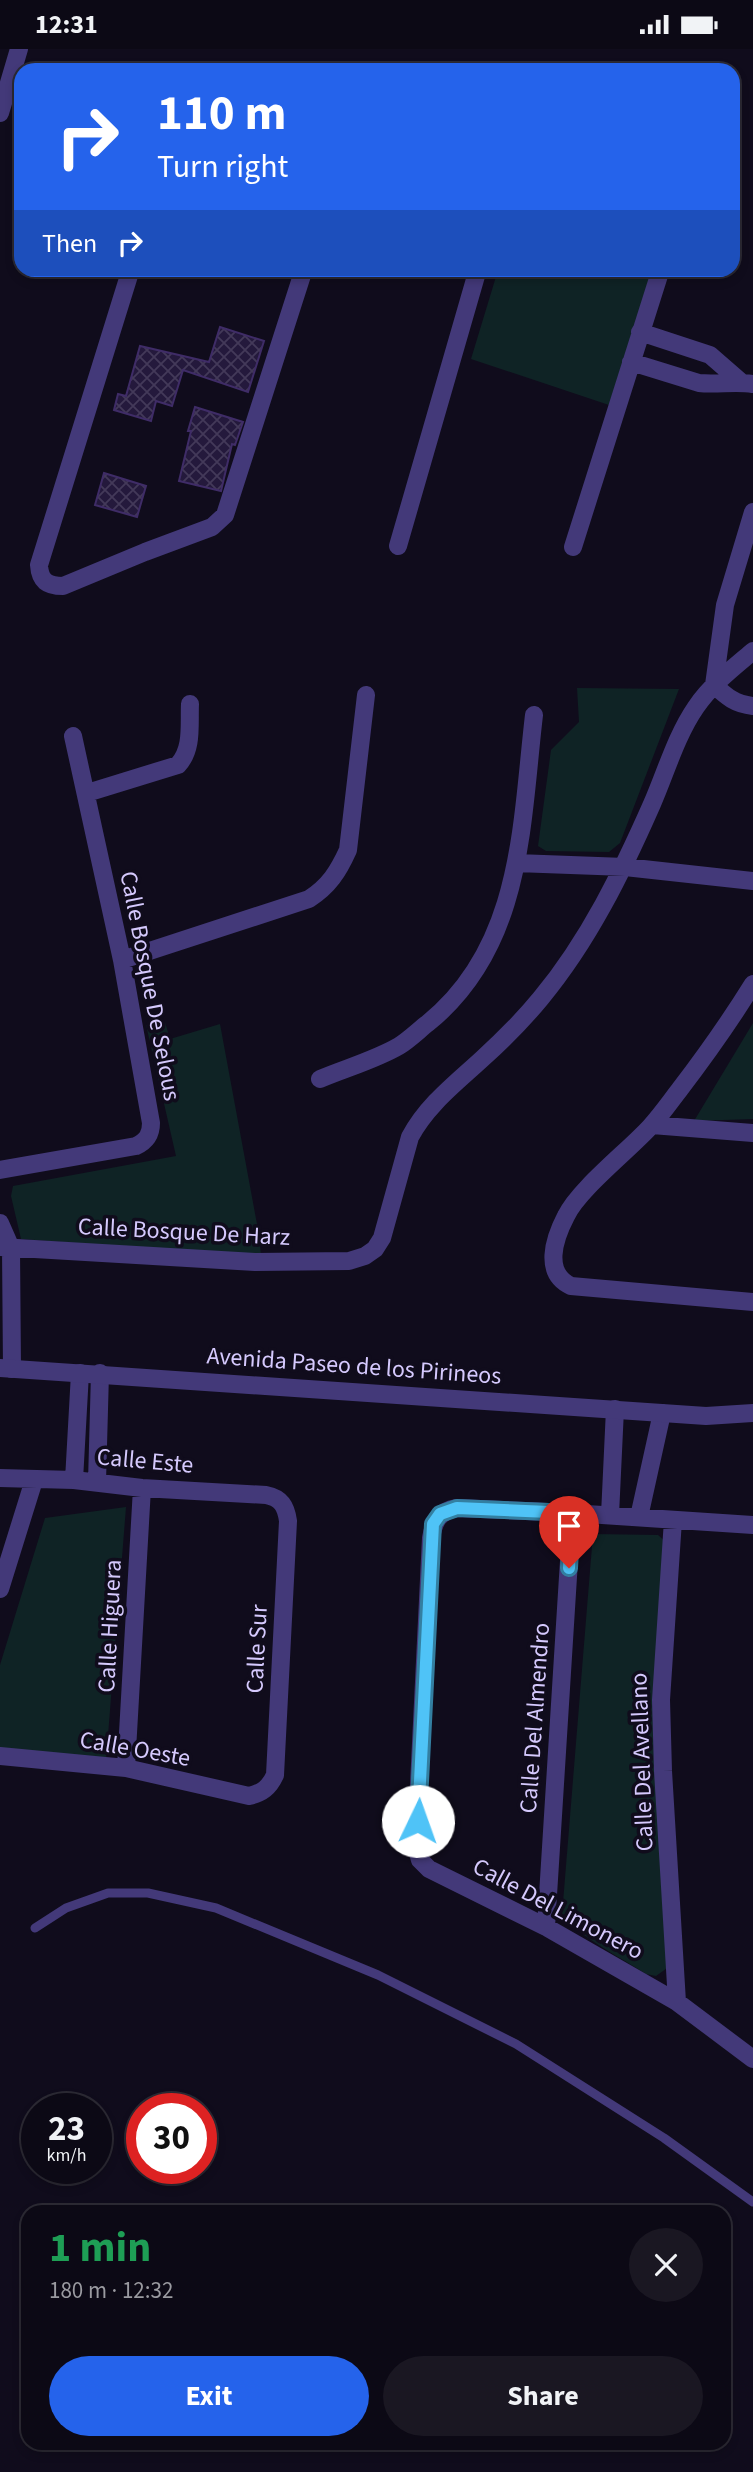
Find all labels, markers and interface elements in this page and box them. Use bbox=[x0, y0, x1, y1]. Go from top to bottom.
text: 12:31 bbox=[35, 6, 98, 43]
text: 110 m bbox=[157, 79, 286, 149]
icon: right bbox=[42, 91, 133, 182]
text: Turn right bbox=[157, 144, 288, 190]
icon: right bbox=[111, 224, 149, 262]
text: Then bbox=[42, 225, 97, 262]
street label: Calle Bosque De Selous bbox=[111, 868, 189, 1104]
street label: Calle Bosque De Harz bbox=[77, 1209, 291, 1255]
street label: Avenida Paseo de los Pirineos bbox=[205, 1338, 503, 1394]
street label: Calle Este bbox=[95, 1439, 195, 1483]
pin bbox=[539, 1496, 599, 1568]
icon: arrive bbox=[550, 1507, 588, 1545]
street label: Calle Higuera bbox=[89, 1559, 131, 1693]
street label: Calle Sur bbox=[237, 1603, 277, 1694]
street label: Calle Del Almendro bbox=[511, 1622, 559, 1814]
street label: Calle Del Avellano bbox=[621, 1672, 663, 1852]
street label: Calle Oeste bbox=[77, 1722, 193, 1776]
position arrow bbox=[381, 1784, 455, 1858]
street label: Calle Del Limonero bbox=[466, 1849, 650, 1969]
speed limit sign: 30 bbox=[126, 2093, 217, 2184]
text: 23 bbox=[48, 2104, 85, 2154]
text: km/h bbox=[47, 2143, 86, 2168]
text: 1 min bbox=[49, 2218, 151, 2278]
button: close bbox=[629, 2228, 703, 2302]
text: 180 m · 12:32 bbox=[49, 2274, 173, 2307]
button: Exit bbox=[49, 2356, 369, 2436]
button: Share bbox=[383, 2356, 703, 2436]

